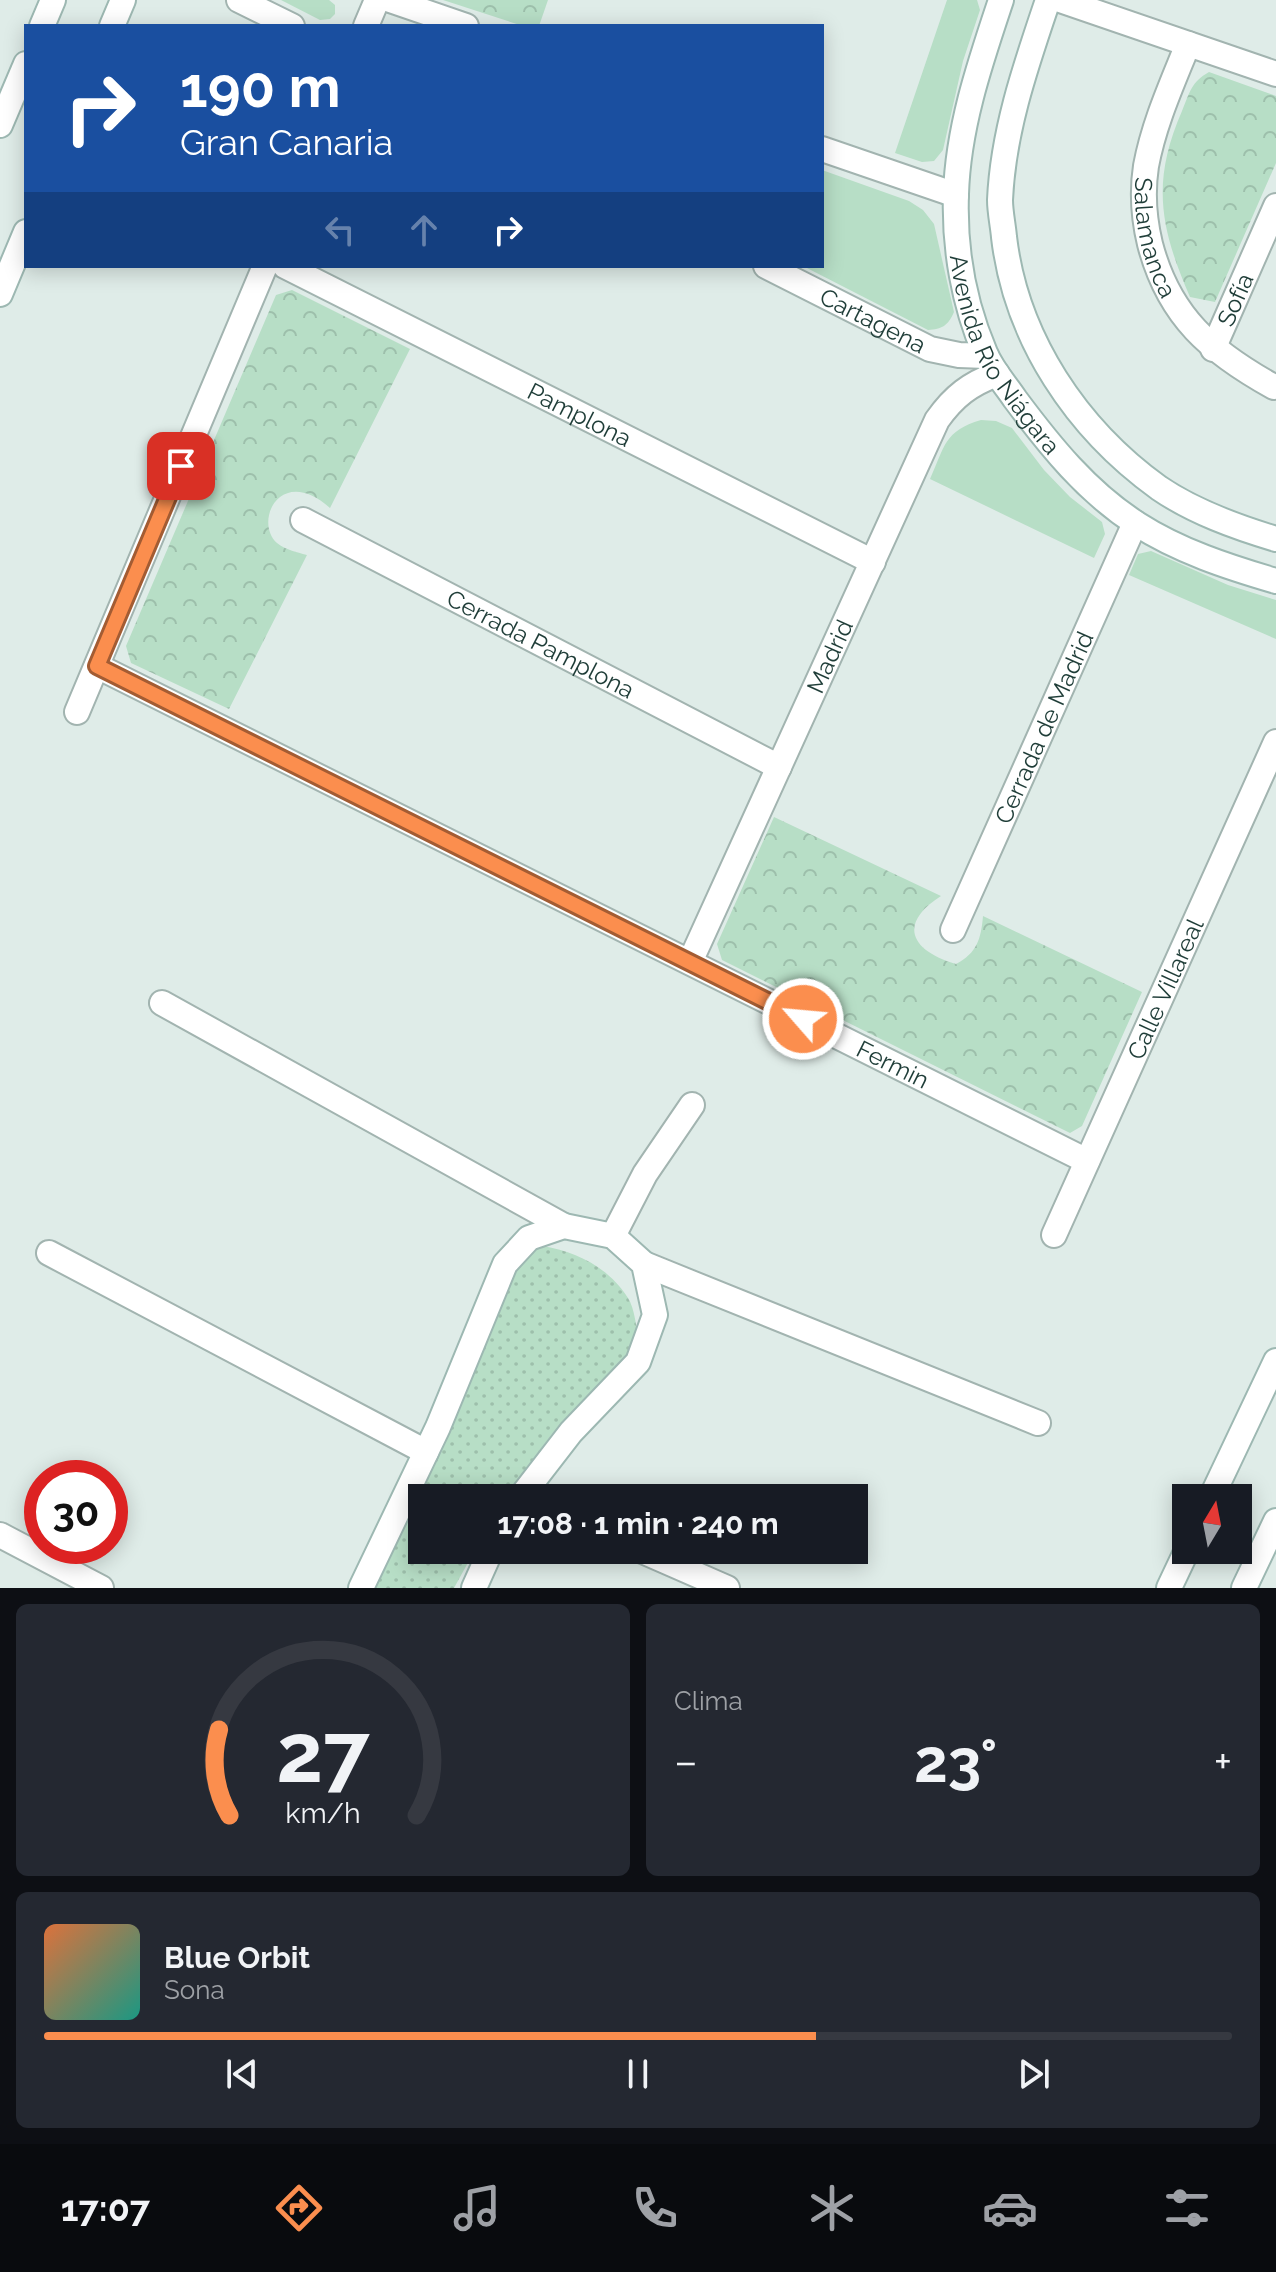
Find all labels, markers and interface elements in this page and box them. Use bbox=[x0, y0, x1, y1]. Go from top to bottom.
text: 190 m bbox=[180, 54, 341, 120]
icon: right bbox=[48, 56, 152, 160]
text: Gran Canaria bbox=[180, 121, 393, 163]
street label: Salamanca bbox=[1129, 177, 1183, 302]
icon: left bbox=[318, 208, 362, 252]
icon: ahead bbox=[402, 208, 446, 252]
icon: right bbox=[486, 208, 530, 252]
street label: Avenida Río Niágara bbox=[944, 253, 1067, 460]
street label: Sofía bbox=[1210, 269, 1259, 331]
street label: Cartagena bbox=[815, 281, 931, 359]
street label: Pamplona bbox=[523, 376, 637, 453]
pin bbox=[147, 432, 215, 500]
icon: arrive bbox=[159, 444, 203, 488]
street label: Cerrada Pamplona bbox=[442, 583, 640, 704]
street label: Madrid bbox=[800, 615, 859, 698]
street label: Cerrada de Madrid bbox=[988, 627, 1099, 828]
street label: Calle Villareal bbox=[1121, 913, 1209, 1064]
position arrow bbox=[761, 977, 845, 1061]
street label: Fermin bbox=[852, 1034, 934, 1094]
speed limit sign: 30 bbox=[24, 1460, 128, 1564]
north arrow bbox=[1172, 1484, 1252, 1564]
map controls bbox=[1172, 1484, 1252, 1564]
text: 17:08 · 1 min · 240 m bbox=[497, 1506, 779, 1541]
text: Clima bbox=[674, 1686, 743, 1716]
text: 27 bbox=[276, 1704, 370, 1801]
text: 23° bbox=[914, 1726, 997, 1796]
text: − bbox=[674, 1736, 698, 1787]
text: + bbox=[1214, 1736, 1232, 1787]
text: km/h bbox=[285, 1796, 361, 1830]
text: Blue Orbit bbox=[164, 1940, 310, 1975]
text: Sona bbox=[164, 1975, 225, 2005]
icon: previous bbox=[220, 2052, 264, 2096]
icon: pause bbox=[616, 2052, 660, 2096]
icon: next bbox=[1012, 2052, 1056, 2096]
icon: directions bbox=[271, 2180, 327, 2236]
icon: music bbox=[449, 2180, 505, 2236]
icon: phone bbox=[627, 2180, 683, 2236]
icon: climate bbox=[804, 2180, 860, 2236]
icon: car bbox=[982, 2180, 1038, 2236]
icon: filters bbox=[1159, 2180, 1215, 2236]
text: 17:07 bbox=[61, 2187, 150, 2229]

